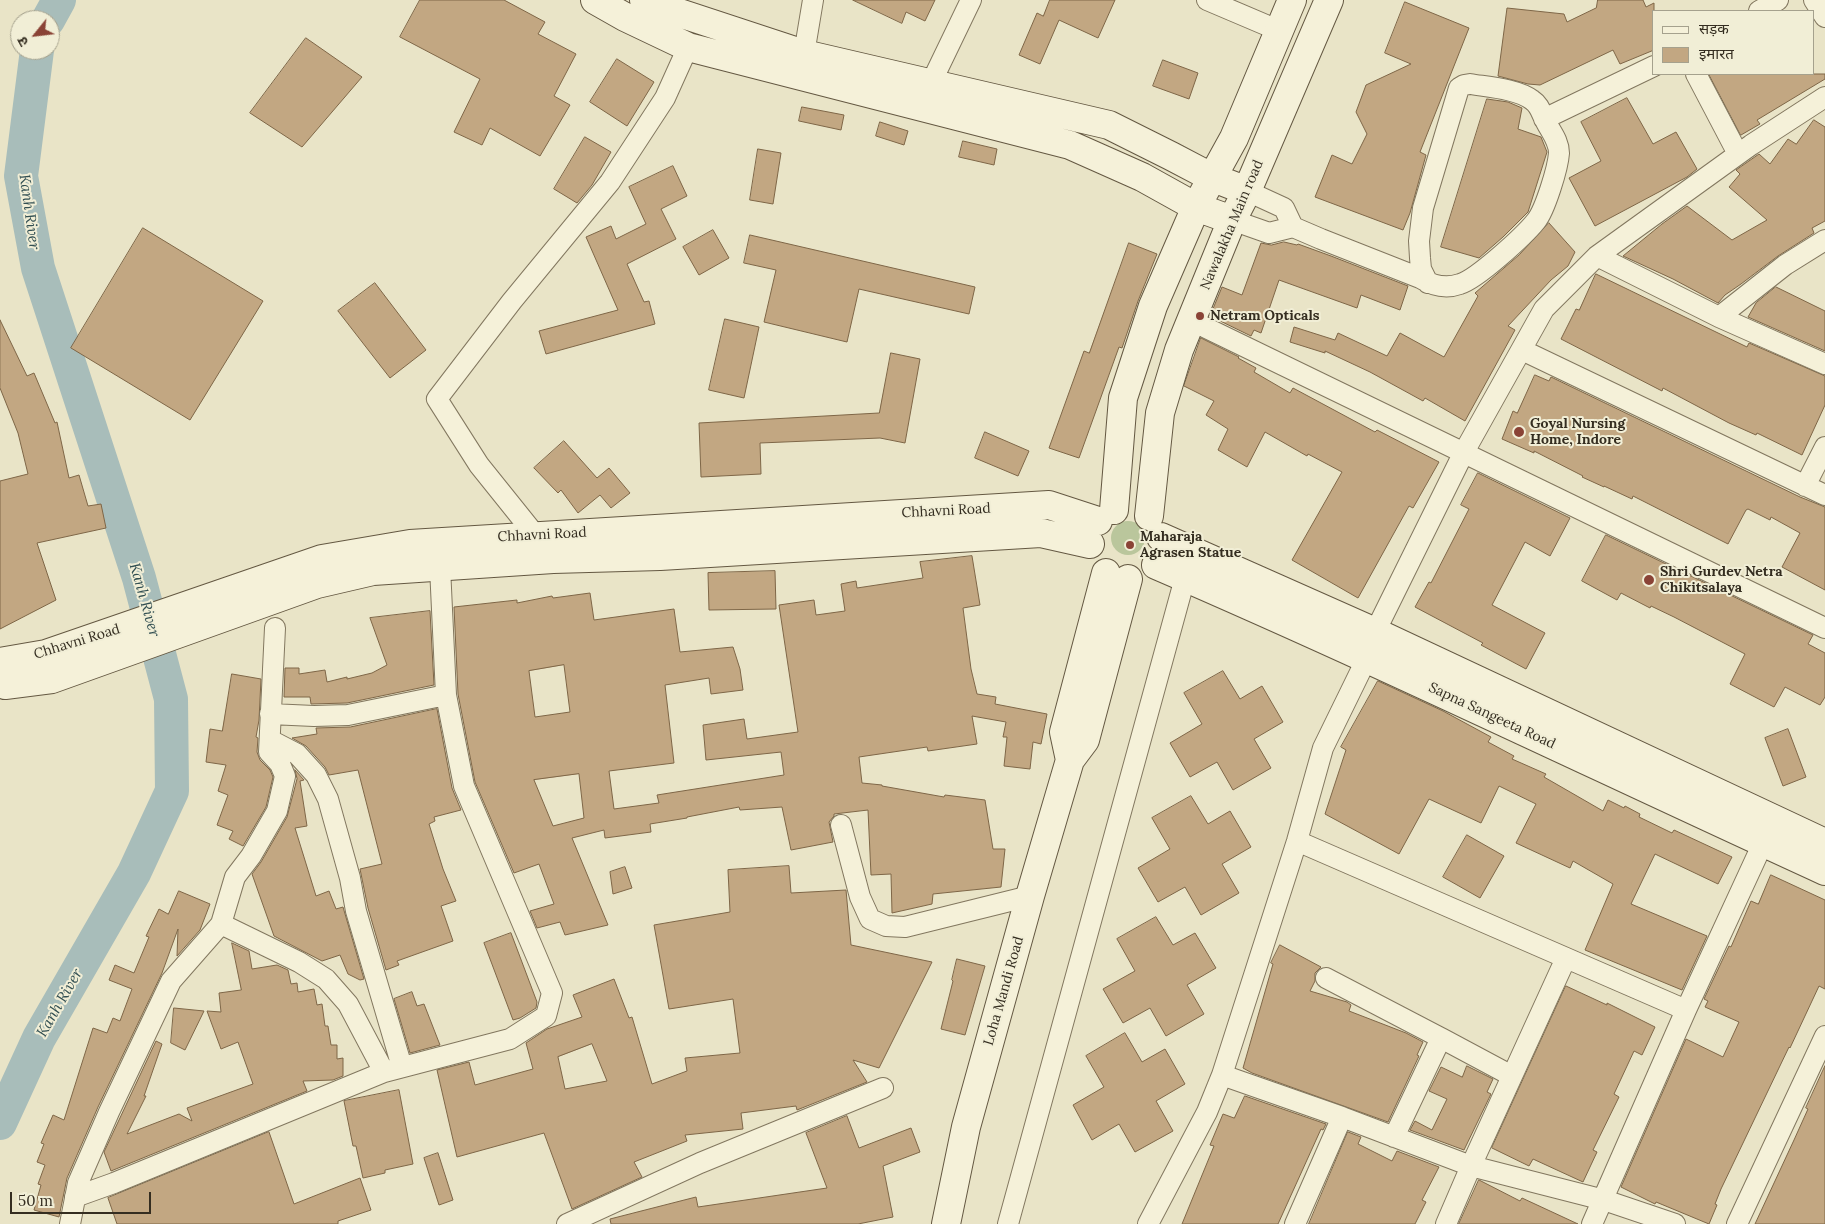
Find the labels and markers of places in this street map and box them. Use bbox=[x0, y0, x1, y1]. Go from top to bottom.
place label: Netram Opticals bbox=[1210, 308, 1320, 324]
marker: Netram Opticals bbox=[1194, 310, 1206, 322]
place label: Goyal Nursing Home, Indore bbox=[1530, 416, 1625, 448]
marker: Goyal Nursing Home, Indore bbox=[1512, 425, 1526, 439]
place label: Maharaja Agrasen Statue bbox=[1140, 529, 1241, 562]
marker: Maharaja Agrasen Statue bbox=[1124, 539, 1136, 551]
place label: Shri Gurdev Netra Chikitsalaya bbox=[1660, 564, 1783, 596]
marker: Shri Gurdev Netra Chikitsalaya bbox=[1642, 573, 1656, 587]

